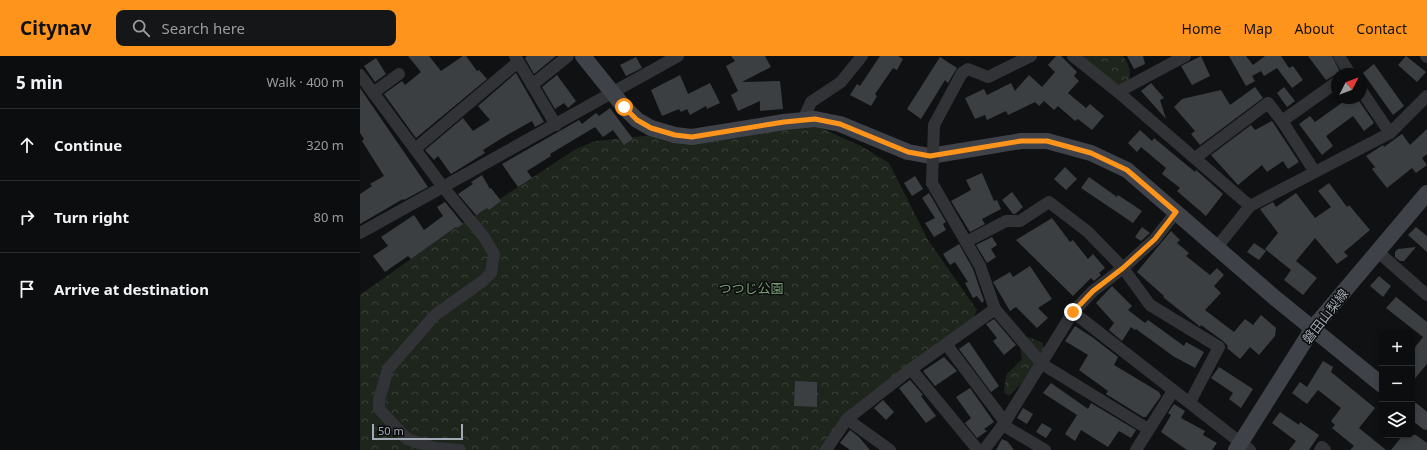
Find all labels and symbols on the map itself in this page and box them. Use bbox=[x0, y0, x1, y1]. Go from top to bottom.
north arrow bbox=[1331, 68, 1367, 104]
route start bbox=[615, 98, 633, 116]
park label: つつじ公園 bbox=[718, 279, 784, 297]
street label: 磐田山梨線 bbox=[1298, 285, 1352, 347]
route end bbox=[1064, 303, 1082, 321]
scale bar bbox=[372, 422, 463, 441]

